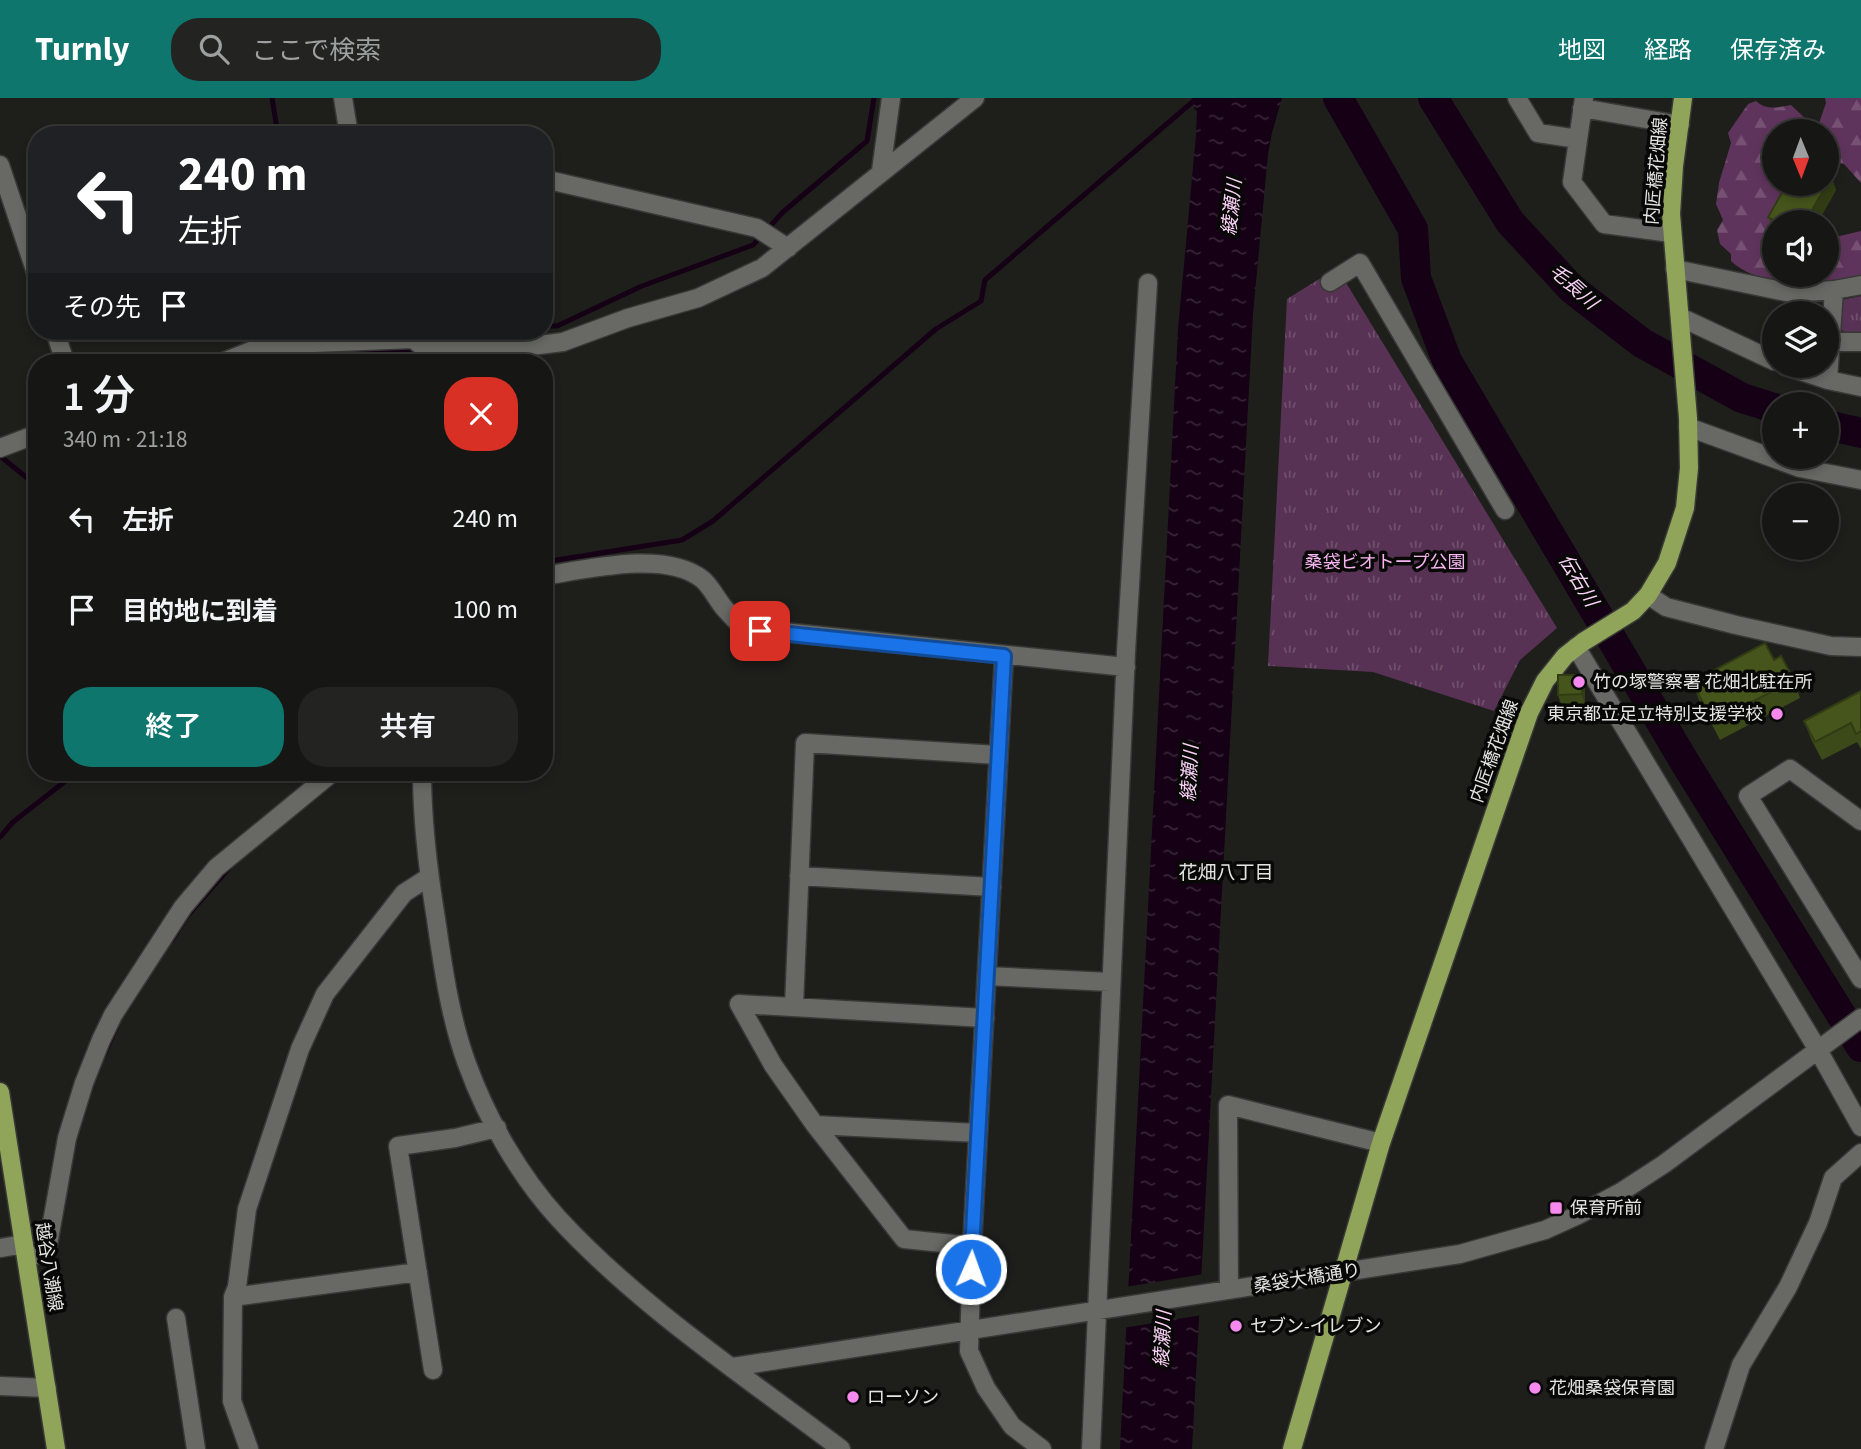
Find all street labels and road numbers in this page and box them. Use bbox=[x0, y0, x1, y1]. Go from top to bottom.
street label: 内匠橋花畑線 bbox=[1639, 116, 1674, 226]
street label: 内匠橋花畑線 bbox=[1464, 696, 1525, 806]
street label: 越谷八潮線 bbox=[29, 1221, 68, 1313]
street label: 桑袋大橋通り bbox=[1252, 1258, 1362, 1299]

